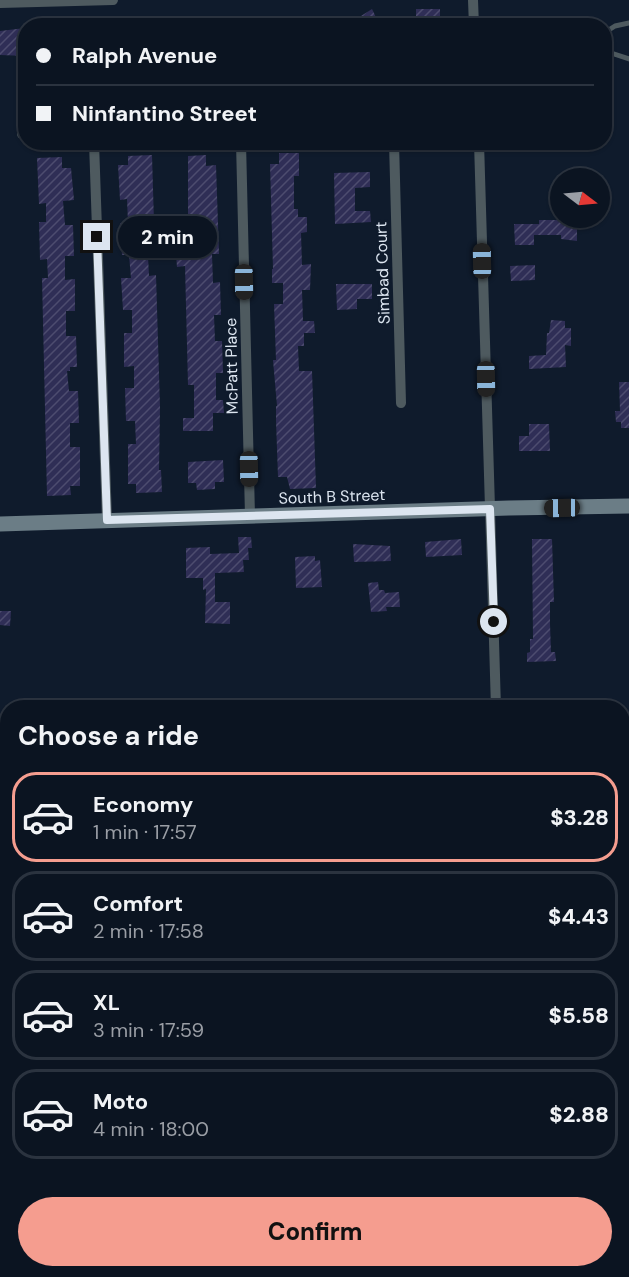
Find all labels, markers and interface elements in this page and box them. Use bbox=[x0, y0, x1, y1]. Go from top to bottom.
text: Ralph Avenue bbox=[72, 41, 217, 70]
text: Ninfantino Street bbox=[72, 99, 257, 128]
north arrow bbox=[550, 168, 610, 228]
map controls bbox=[550, 168, 610, 228]
callout: 2 min bbox=[118, 216, 217, 258]
street label: Simbad Court bbox=[370, 221, 395, 325]
route end bbox=[83, 223, 110, 250]
text: 2 min bbox=[141, 224, 194, 250]
car bbox=[473, 243, 491, 279]
car bbox=[235, 264, 253, 300]
street label: McPatt Place bbox=[220, 318, 243, 414]
car bbox=[477, 361, 495, 397]
car bbox=[240, 451, 258, 487]
street label: South B Street bbox=[278, 484, 386, 509]
car bbox=[544, 499, 580, 517]
route start bbox=[480, 608, 507, 635]
text: Choose a ride bbox=[18, 718, 199, 753]
icon: car bbox=[21, 790, 75, 844]
text: Economy bbox=[93, 790, 193, 819]
text: $3.28 bbox=[550, 803, 609, 832]
text: 1 min · 17:57 bbox=[93, 819, 197, 845]
icon: car bbox=[21, 889, 75, 943]
text: Comfort bbox=[93, 889, 183, 918]
text: $4.43 bbox=[548, 902, 609, 931]
text: 2 min · 17:58 bbox=[93, 918, 204, 944]
icon: car bbox=[21, 988, 75, 1042]
text: XL bbox=[93, 988, 120, 1017]
text: $5.58 bbox=[549, 1001, 609, 1030]
text: 3 min · 17:59 bbox=[93, 1017, 204, 1043]
icon: car bbox=[21, 1087, 75, 1141]
text: Moto bbox=[93, 1087, 148, 1116]
text: $2.88 bbox=[549, 1100, 609, 1129]
text: 4 min · 18:00 bbox=[93, 1116, 209, 1142]
button: Confirm bbox=[18, 1197, 612, 1266]

